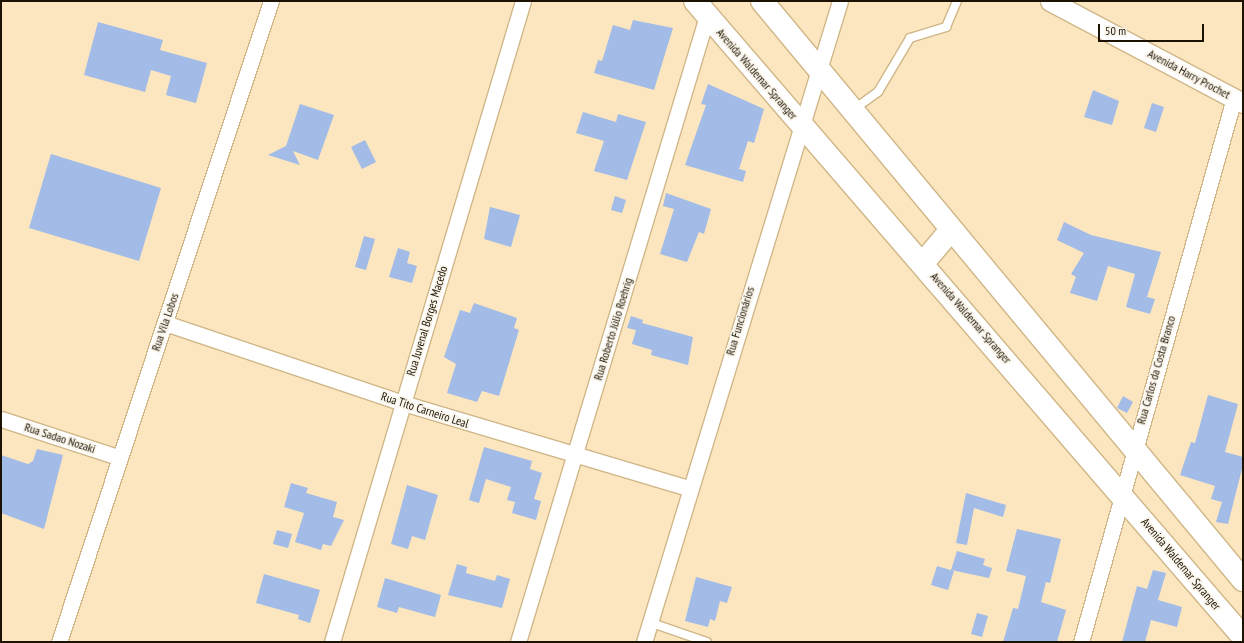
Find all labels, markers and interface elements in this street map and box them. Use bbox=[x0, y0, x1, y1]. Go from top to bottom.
scale bar bbox=[1100, 16, 1206, 42]
text: 50 m bbox=[1105, 23, 1126, 38]
street label: Avenida Waldemar Spranger bbox=[713, 25, 801, 123]
street label: Avenida Harry Prochet bbox=[1145, 46, 1233, 102]
street label: Rua Juvenal Borges Macedo bbox=[403, 264, 451, 378]
street label: Avenida Waldemar Spranger bbox=[927, 269, 1015, 367]
street label: Rua Roberto Júlio Roehrig bbox=[591, 276, 635, 382]
street label: Rua Funcionários bbox=[723, 285, 757, 357]
street label: Rua Vila Lobos bbox=[148, 291, 182, 353]
street label: Rua Carlos da Costa Branco bbox=[1134, 314, 1178, 426]
street label: Rua Tito Carneiro Leal bbox=[379, 389, 471, 431]
street label: Rua Sadao Nozaki bbox=[23, 420, 97, 456]
street label: Avenida Waldemar Spranger bbox=[1138, 515, 1224, 613]

